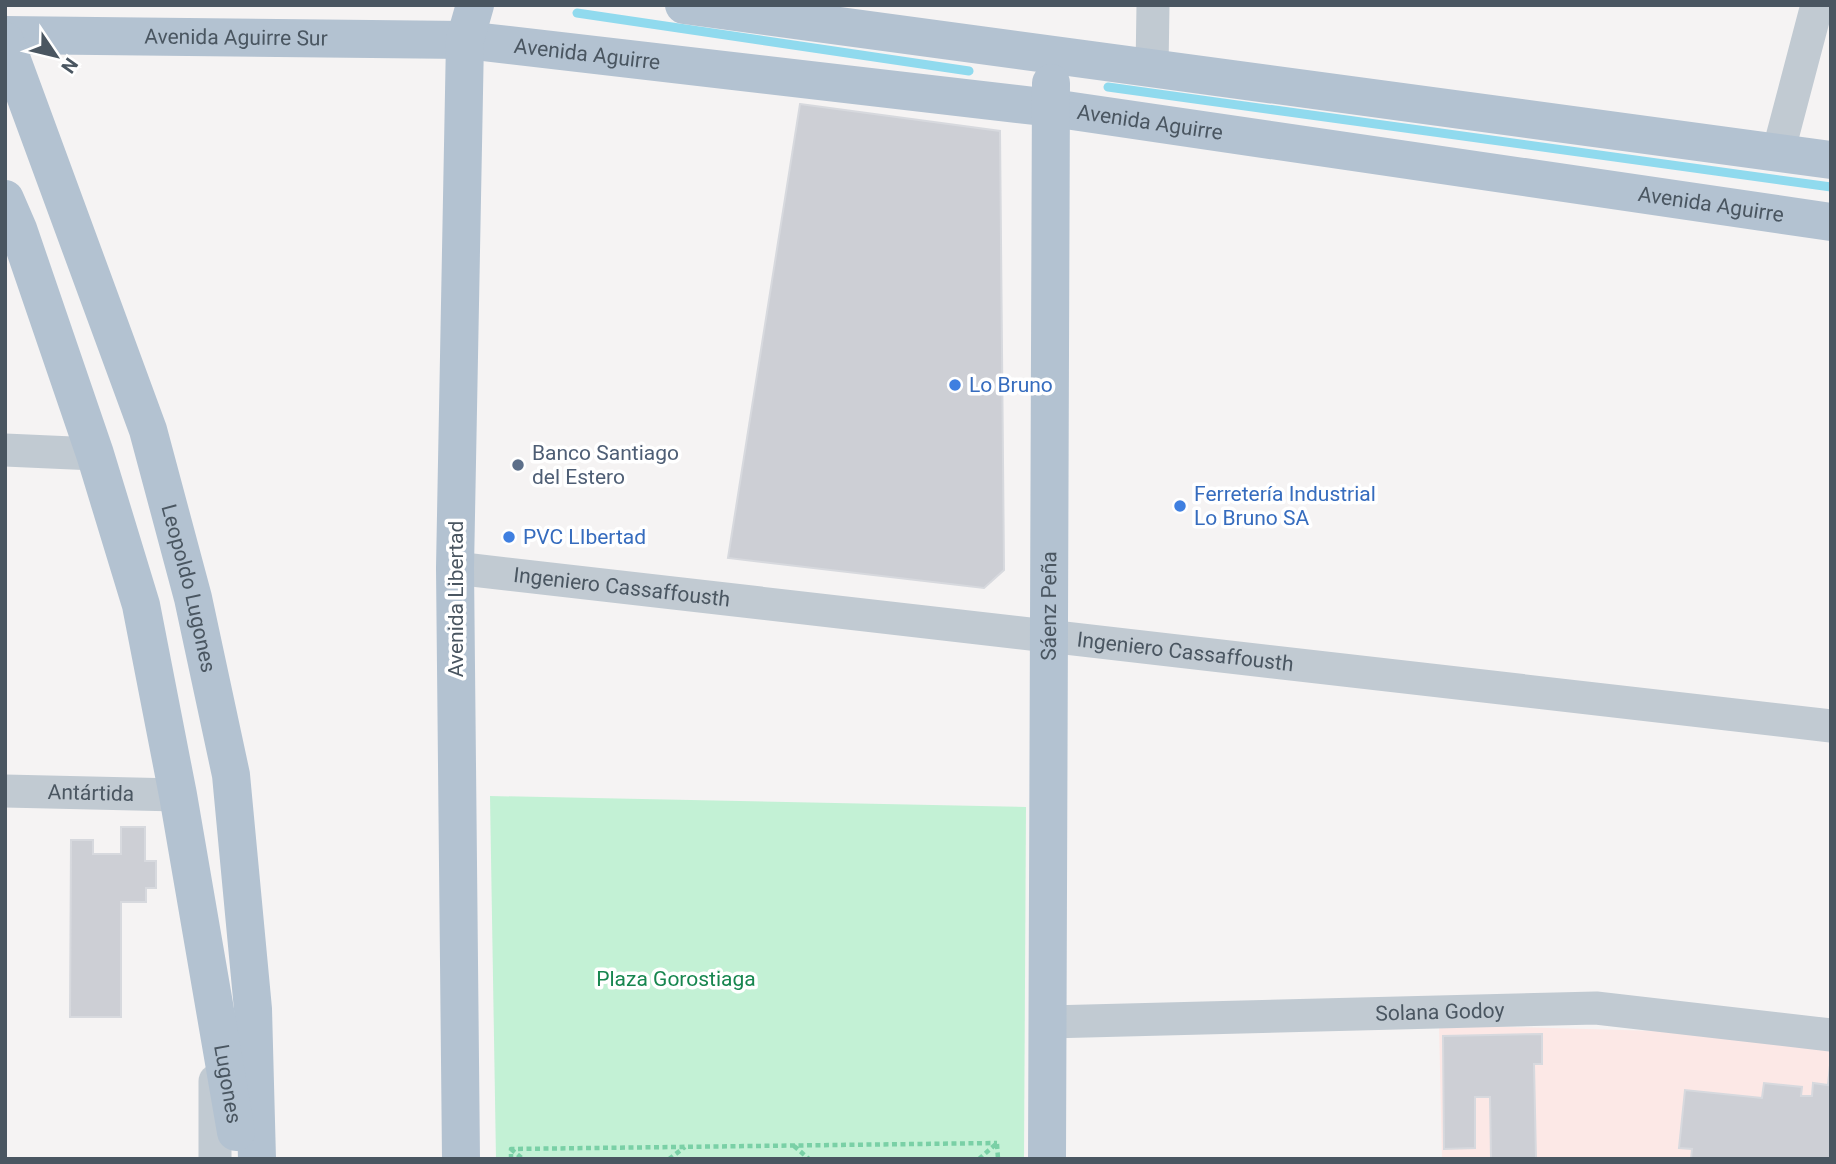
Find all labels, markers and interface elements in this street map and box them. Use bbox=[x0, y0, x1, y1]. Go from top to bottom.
north arrow bbox=[21, 21, 91, 91]
street label: Avenida Aguirre Sur bbox=[144, 25, 328, 51]
street label: Avenida Aguirre bbox=[513, 34, 662, 75]
text: N bbox=[56, 53, 83, 78]
street label: Avenida Aguirre bbox=[1076, 100, 1224, 145]
street label: Avenida Aguirre bbox=[1637, 182, 1785, 227]
place label: Lo Bruno bbox=[969, 373, 1053, 397]
marker: Lo Bruno bbox=[947, 377, 963, 393]
place label: Banco Santiago del Estero bbox=[532, 441, 679, 489]
marker: Banco Santiago del Estero bbox=[510, 457, 526, 473]
place label: Ferretería Industrial Lo Bruno SA bbox=[1194, 482, 1376, 530]
marker: Ferretería Industrial Lo Bruno SA bbox=[1172, 498, 1188, 514]
street label: Leopoldo Lugones bbox=[156, 502, 221, 675]
street label: Avenida Libertad bbox=[444, 521, 468, 677]
place label: PVC LIbertad bbox=[523, 525, 646, 549]
marker: PVC LIbertad bbox=[501, 529, 517, 545]
street label: Sáenz Peña bbox=[1037, 551, 1061, 661]
street label: Ingeniero Cassaffousth bbox=[512, 563, 732, 612]
street label: Ingeniero Cassaffousth bbox=[1076, 627, 1295, 676]
street label: Antártida bbox=[47, 780, 135, 806]
park label: Plaza Gorostiaga bbox=[596, 967, 756, 991]
street label: Solana Godoy bbox=[1375, 998, 1505, 1026]
street label: Lugones bbox=[209, 1042, 246, 1125]

